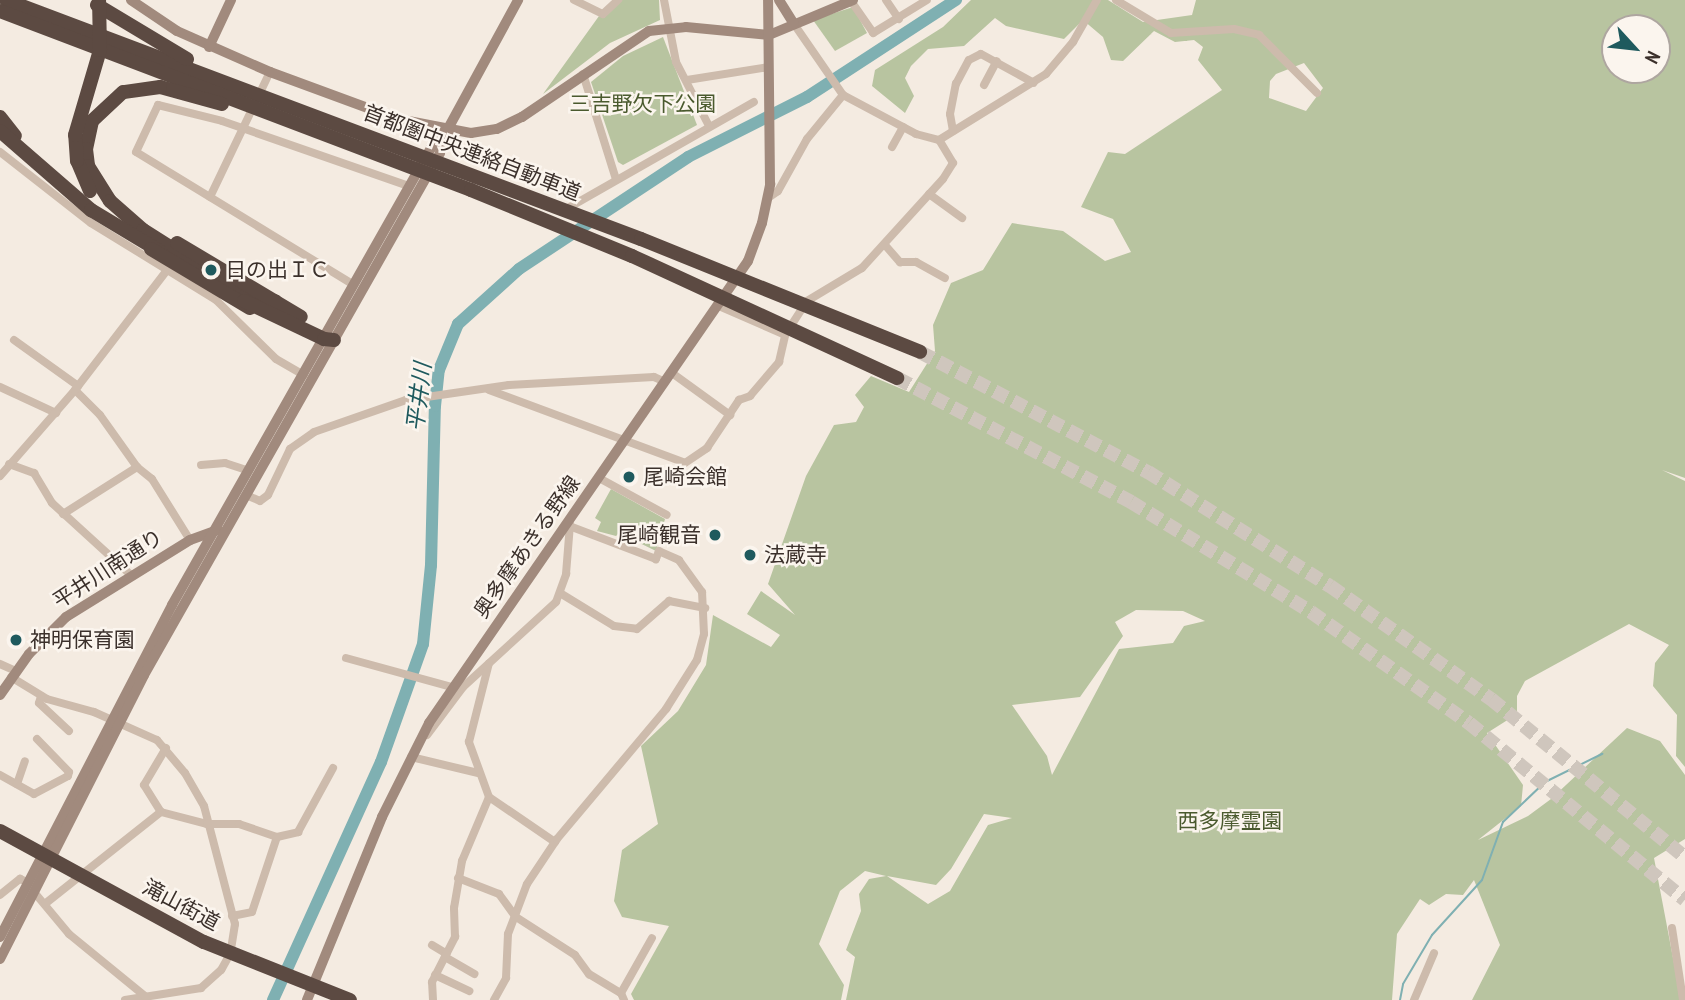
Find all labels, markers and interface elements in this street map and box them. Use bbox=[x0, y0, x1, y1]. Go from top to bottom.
north arrow bbox=[1601, 14, 1671, 84]
text: N bbox=[1640, 48, 1666, 68]
park label: 三吉野欠下公園 bbox=[570, 91, 716, 117]
street label: 首都圏中央連絡自動車道 bbox=[360, 100, 584, 206]
place label: 日の出ＩＣ bbox=[225, 257, 330, 283]
marker: 日の出ＩＣ bbox=[203, 262, 219, 278]
water label: 平井川 bbox=[401, 361, 437, 433]
place label: 尾崎会館 bbox=[643, 464, 727, 490]
marker: 尾崎会館 bbox=[621, 469, 637, 485]
street label: 奥多摩あきる野線 bbox=[468, 471, 586, 623]
place label: 尾崎観音 bbox=[617, 522, 701, 548]
street label: 平井川南通り bbox=[48, 524, 168, 614]
marker: 尾崎観音 bbox=[707, 527, 723, 543]
place label: 法蔵寺 bbox=[764, 542, 827, 568]
marker: 法蔵寺 bbox=[742, 547, 758, 563]
place label: 神明保育園 bbox=[30, 627, 135, 653]
marker: 神明保育園 bbox=[8, 632, 24, 648]
park label: 西多摩霊園 bbox=[1178, 808, 1282, 834]
street label: 滝山街道 bbox=[138, 874, 224, 936]

